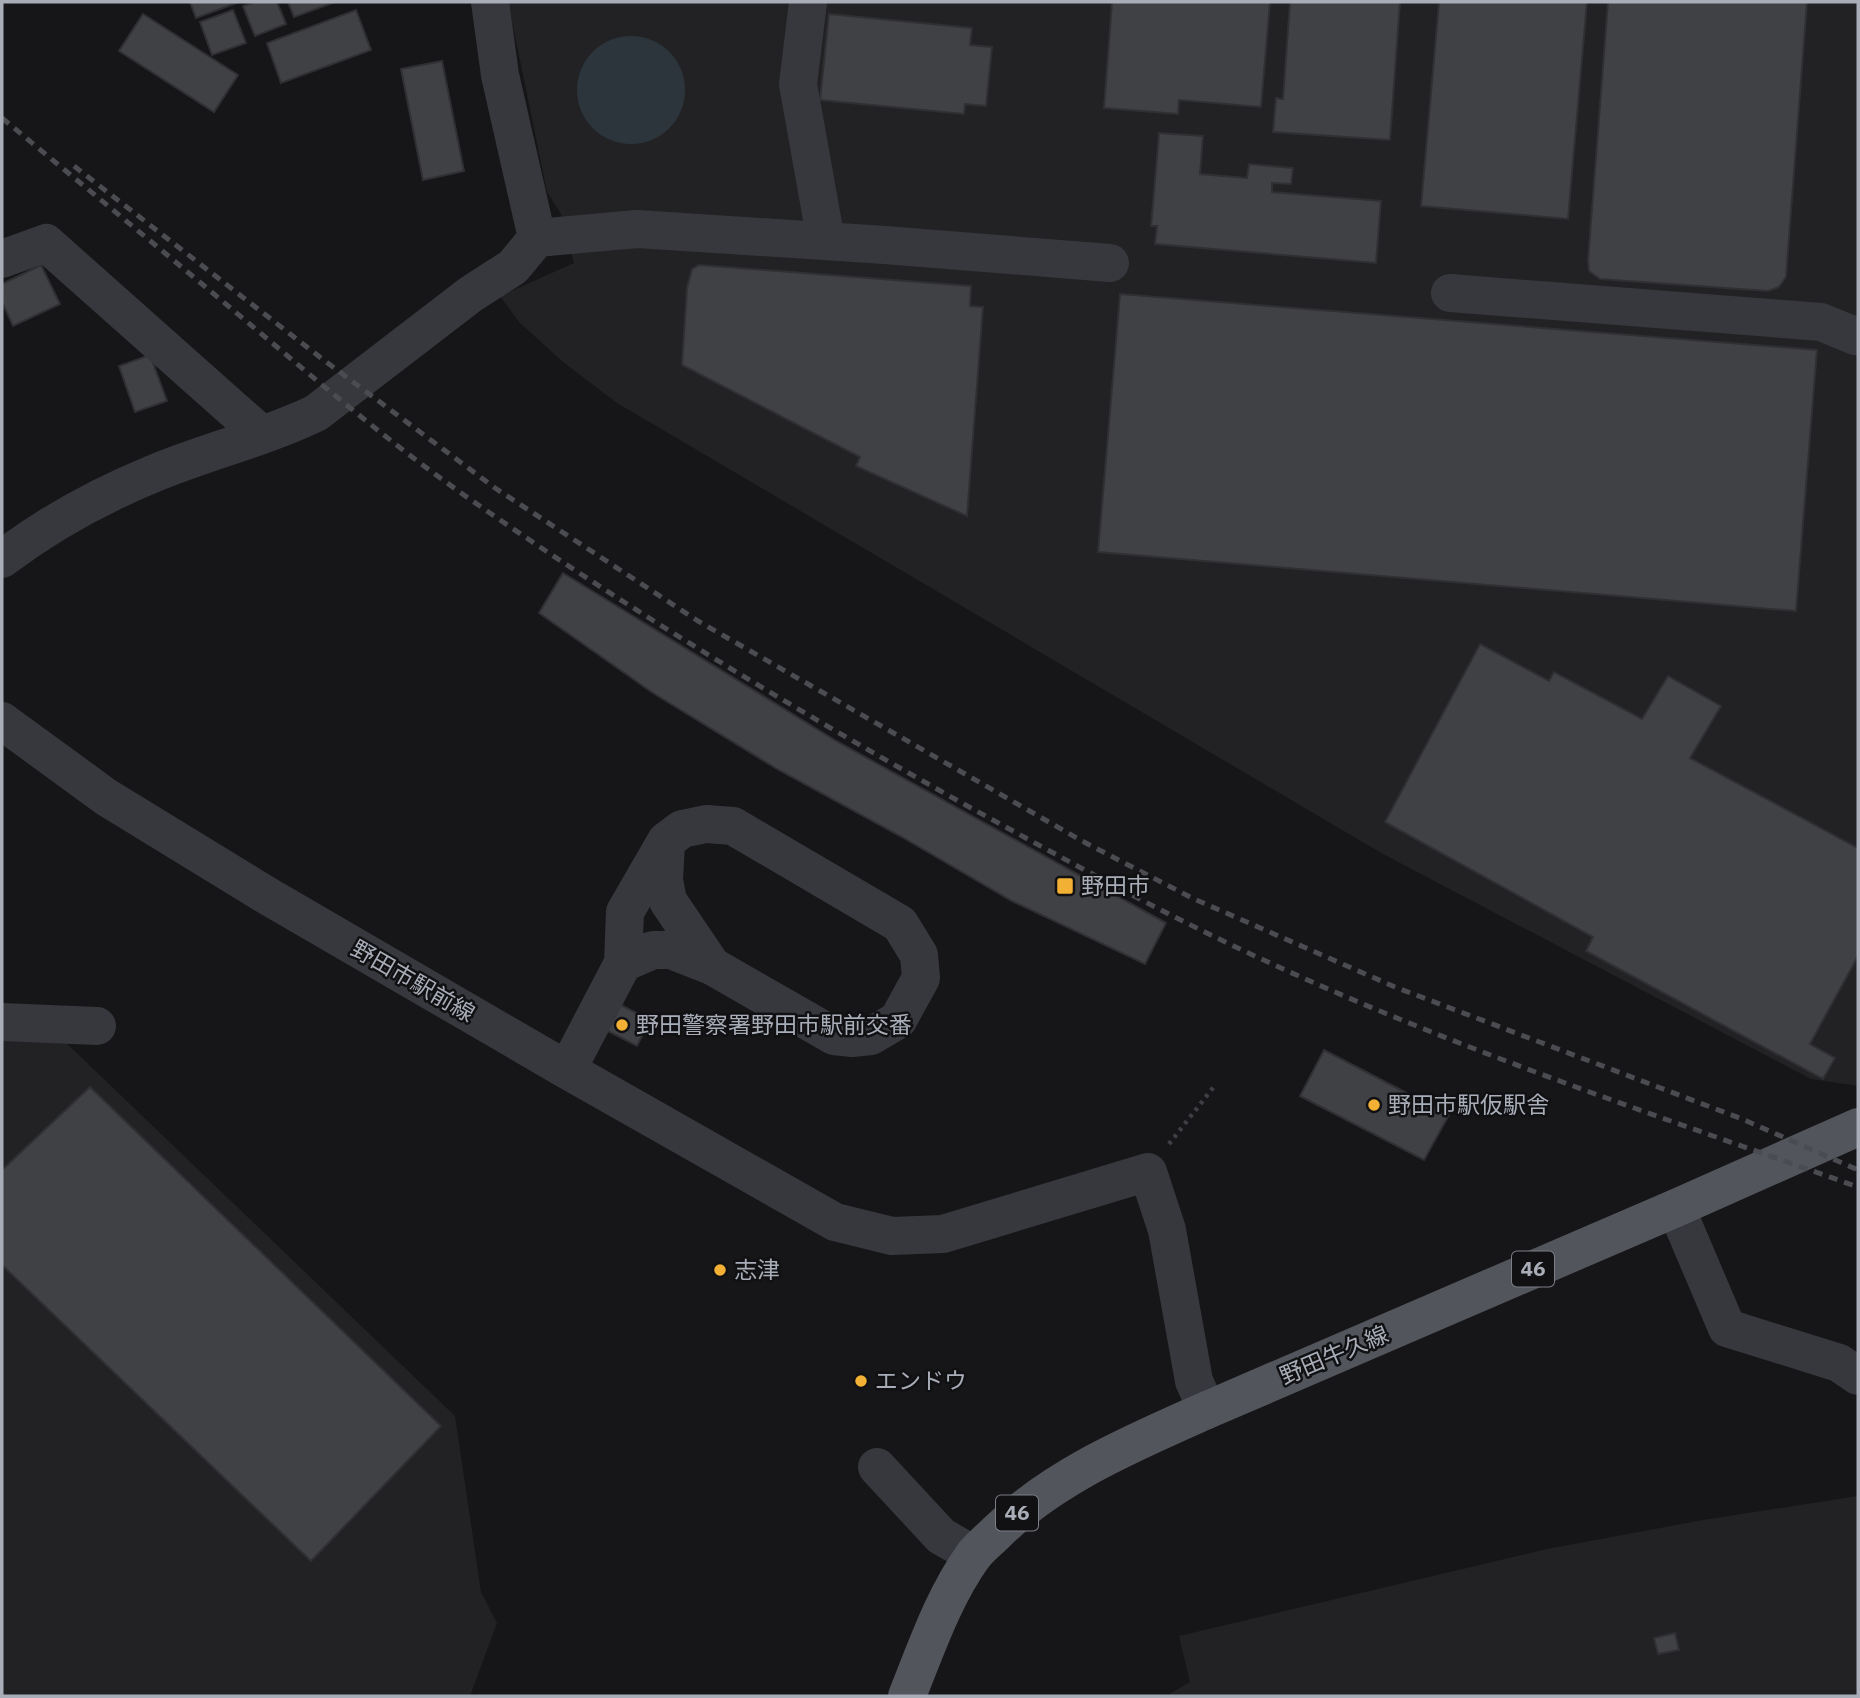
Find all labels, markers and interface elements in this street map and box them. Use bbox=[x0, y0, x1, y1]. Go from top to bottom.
place label: 野田市 bbox=[1081, 870, 1150, 900]
marker: 野田市 bbox=[1055, 876, 1075, 896]
street label: 野田市駅前線 bbox=[346, 933, 481, 1028]
place label: 野田警察署野田市駅前交番 bbox=[636, 1009, 912, 1039]
marker: 野田警察署野田市駅前交番 bbox=[614, 1017, 630, 1033]
place label: 野田市駅仮駅舎 bbox=[1388, 1089, 1549, 1119]
marker: 野田市駅仮駅舎 bbox=[1366, 1097, 1382, 1113]
road number: 46 bbox=[1512, 1252, 1554, 1286]
place label: 志津 bbox=[734, 1254, 780, 1284]
marker: 志津 bbox=[712, 1262, 728, 1278]
street label: 野田牛久線 bbox=[1275, 1318, 1392, 1390]
place label: エンドウ bbox=[875, 1365, 967, 1395]
marker: エンドウ bbox=[853, 1373, 869, 1389]
road number: 46 bbox=[996, 1496, 1038, 1530]

